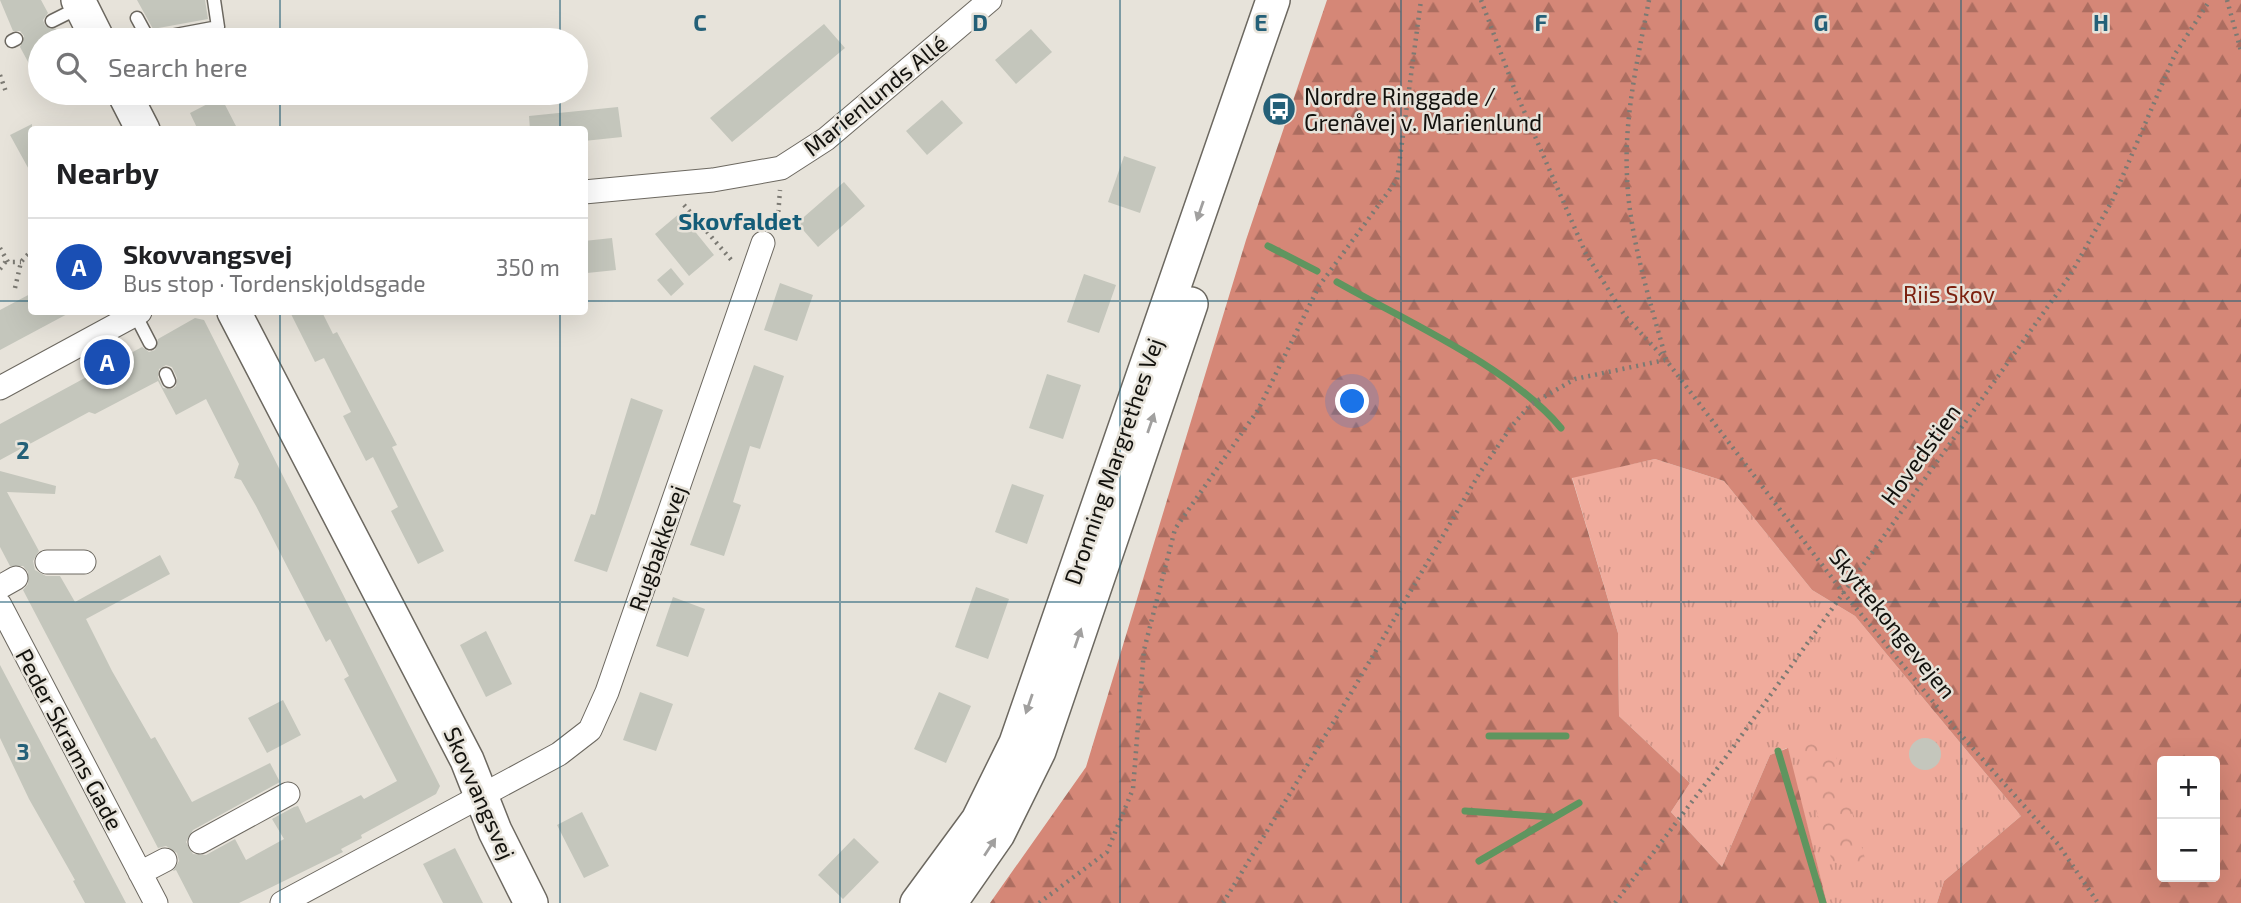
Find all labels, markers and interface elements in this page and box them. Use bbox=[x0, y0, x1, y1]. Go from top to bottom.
text: C bbox=[693, 8, 707, 36]
text: D bbox=[972, 8, 988, 36]
text: E bbox=[1254, 8, 1268, 36]
text: F bbox=[1535, 8, 1548, 36]
text: G bbox=[1814, 8, 1828, 36]
text: H bbox=[2093, 8, 2109, 36]
search box bbox=[28, 28, 588, 105]
street label: Marienlunds Allé bbox=[798, 29, 952, 161]
icon: search bbox=[52, 48, 90, 86]
text: Search here bbox=[108, 51, 248, 82]
place label: Nordre Ringgade / Grenåvej v. Marienlund bbox=[1304, 82, 1542, 136]
bus stop icon: Nordre Ringgade / Grenåvej v. Marienlund bbox=[1260, 90, 1298, 128]
text: Nearby bbox=[56, 154, 159, 190]
one-way arrow bbox=[1194, 200, 1205, 221]
district label: Skovfaldet bbox=[678, 206, 802, 235]
text: Skovvangsvej bbox=[123, 238, 292, 269]
text: A bbox=[71, 253, 87, 281]
text: 350 m bbox=[496, 253, 560, 281]
text: Bus stop · Tordenskjoldsgade bbox=[123, 269, 426, 297]
park label: Riis Skov bbox=[1903, 280, 1995, 308]
street label: Dronning Margrethes Vej bbox=[1058, 334, 1168, 588]
pin: A bbox=[84, 336, 130, 388]
your location bbox=[1335, 384, 1369, 418]
street label: Hovedstien bbox=[1874, 398, 1966, 510]
one-way arrow bbox=[1146, 412, 1157, 433]
text: 2 bbox=[16, 436, 30, 464]
street label: Rugbakkevej bbox=[622, 481, 692, 615]
street label: Skyttekongevejen bbox=[1824, 542, 1962, 704]
one-way arrow bbox=[1073, 628, 1084, 649]
street label: Peder Skrams Gade bbox=[10, 644, 130, 834]
one-way arrow bbox=[1023, 693, 1034, 714]
street label: Skovvangsvej bbox=[438, 722, 522, 864]
text: 3 bbox=[16, 737, 30, 765]
map controls bbox=[2157, 756, 2220, 882]
button: + bbox=[2157, 756, 2220, 819]
button: − bbox=[2157, 819, 2220, 882]
one-way arrow bbox=[983, 838, 996, 857]

